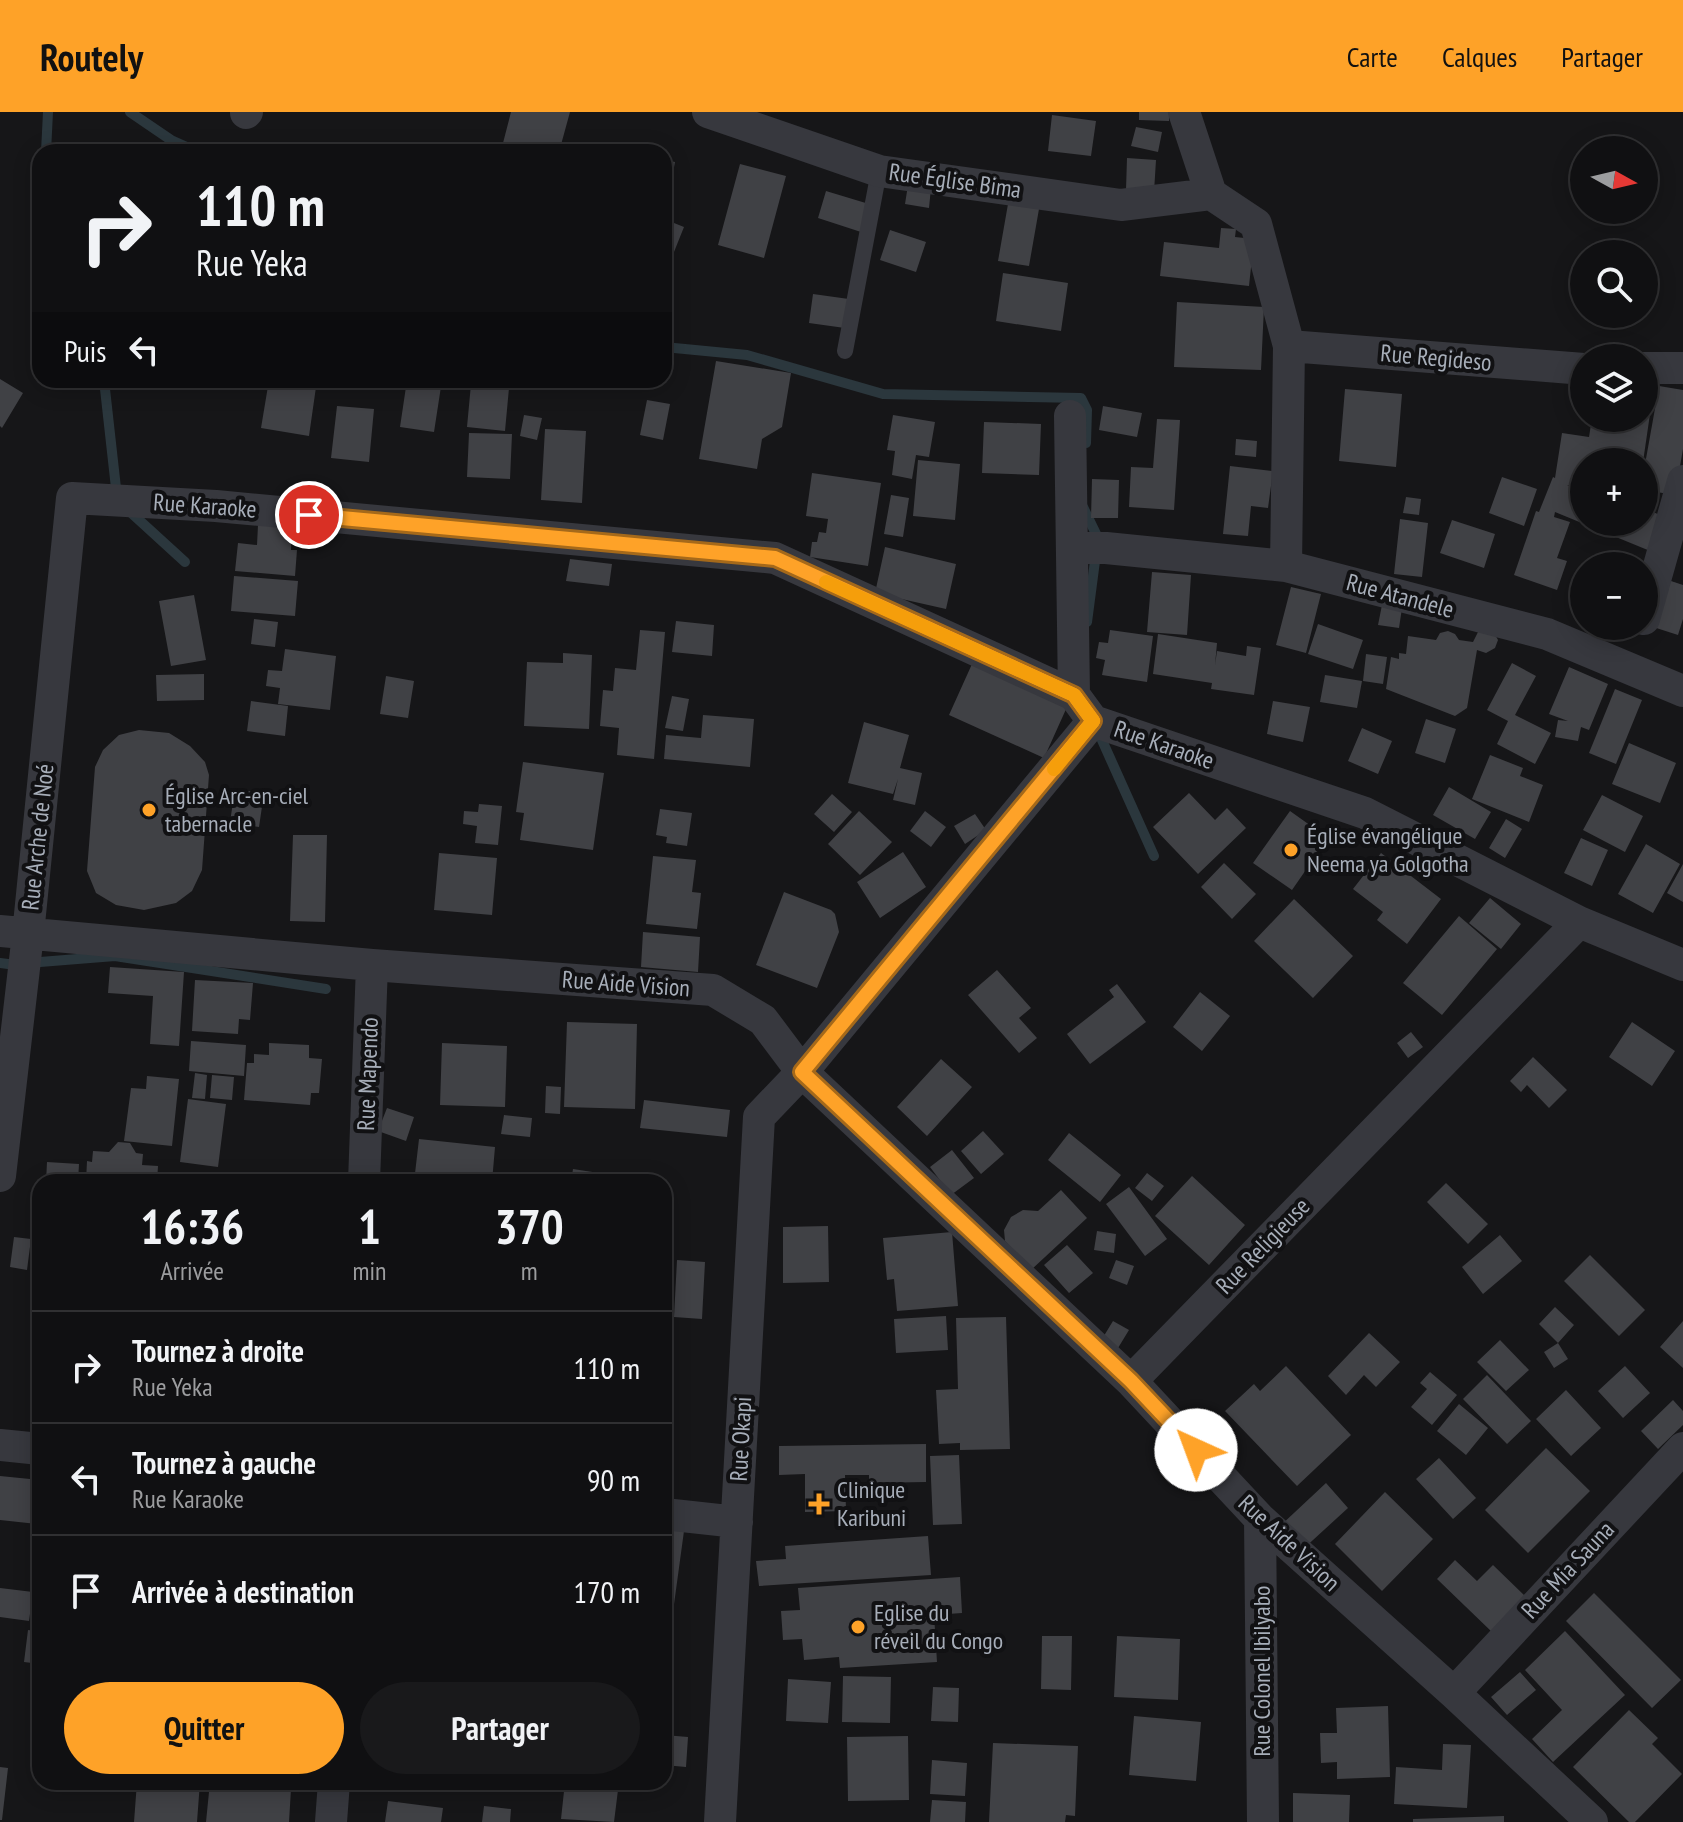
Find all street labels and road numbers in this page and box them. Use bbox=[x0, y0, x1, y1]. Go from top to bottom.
street label: Rue Église Bima bbox=[887, 156, 1023, 205]
street label: Rue Regideso bbox=[1379, 337, 1493, 378]
street label: Rue Karaoke bbox=[152, 486, 258, 525]
street label: Rue Atandele bbox=[1343, 566, 1457, 625]
street label: Rue Karaoke bbox=[1110, 713, 1218, 776]
street label: Rue Arche de Noé bbox=[14, 762, 61, 912]
street label: Rue Aide Vision bbox=[561, 964, 691, 1003]
street label: Rue Mapendo bbox=[350, 1017, 385, 1131]
street label: Rue Religieuse bbox=[1209, 1191, 1316, 1300]
street label: Rue Okapi bbox=[723, 1396, 758, 1482]
street label: Rue Aide Vision bbox=[1232, 1488, 1347, 1598]
street label: Rue Mia Sauna bbox=[1515, 1514, 1621, 1625]
street label: Rue Colonel Ibilyabo bbox=[1246, 1586, 1277, 1756]

